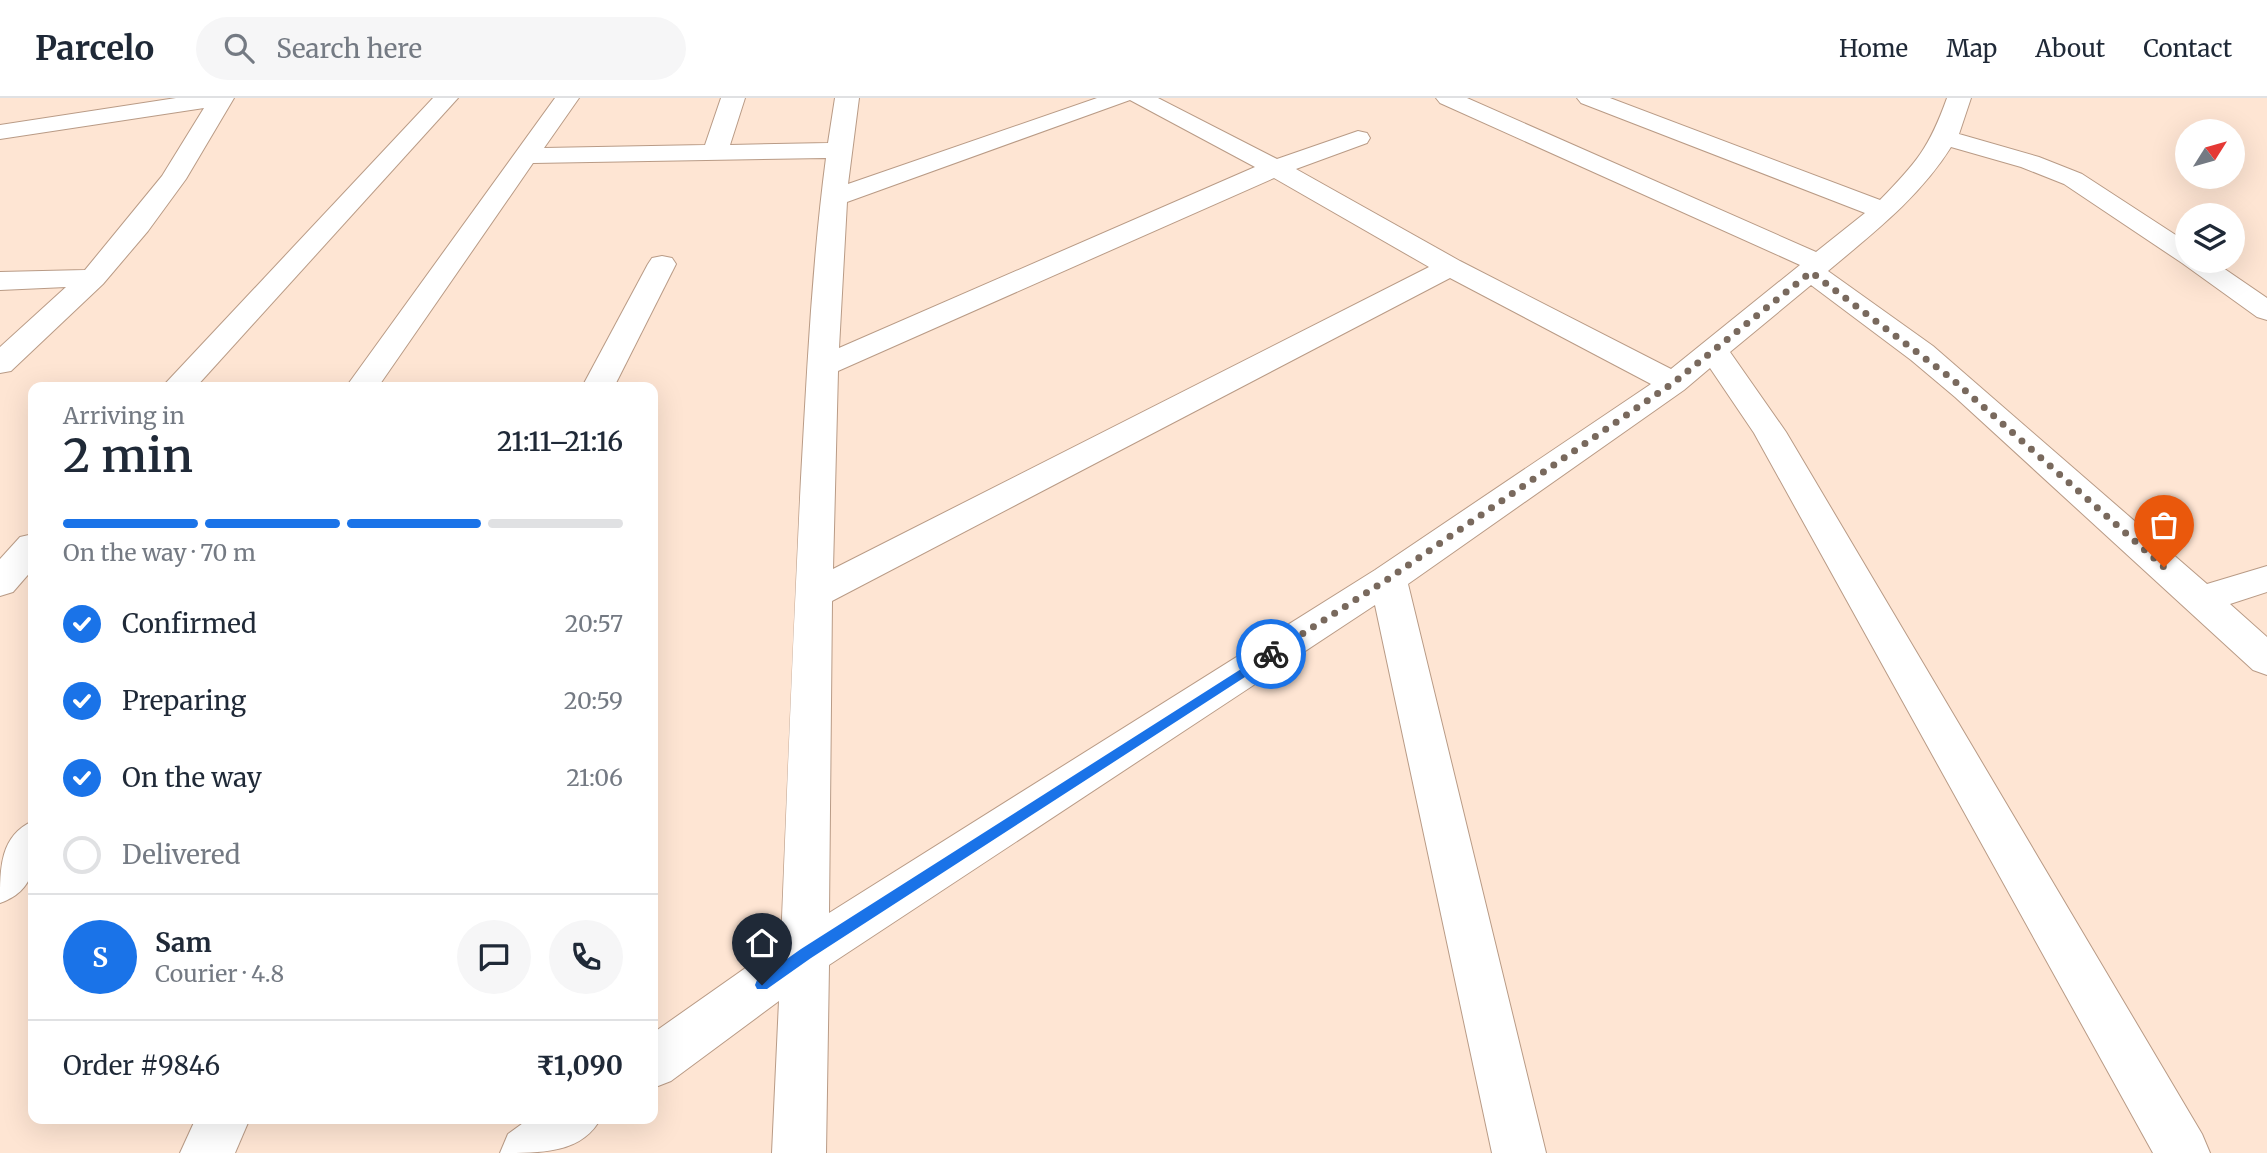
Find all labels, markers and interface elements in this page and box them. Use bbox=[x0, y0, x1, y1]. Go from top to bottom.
search box bbox=[196, 17, 686, 80]
text: Parcelo bbox=[35, 28, 154, 69]
icon: search bbox=[220, 29, 258, 67]
text: Search here bbox=[276, 32, 422, 65]
text: Home bbox=[1839, 33, 1908, 64]
text: Map bbox=[1946, 33, 1997, 64]
text: About bbox=[2035, 33, 2105, 64]
text: Contact bbox=[2143, 33, 2232, 64]
north arrow bbox=[2175, 119, 2245, 189]
map controls bbox=[2175, 119, 2245, 273]
button: layers bbox=[2175, 203, 2245, 273]
text: Arriving in bbox=[63, 401, 185, 430]
text: 21:11–21:16 bbox=[497, 425, 623, 458]
text: 2 min bbox=[63, 427, 193, 485]
pin bbox=[2134, 495, 2194, 567]
icon: bag bbox=[2145, 506, 2183, 544]
text: On the way · 70 m bbox=[63, 538, 256, 567]
icon: check bbox=[63, 605, 101, 643]
text: Confirmed bbox=[122, 607, 257, 640]
text: 20:57 bbox=[565, 609, 623, 638]
courier bbox=[1236, 619, 1306, 689]
icon: bike bbox=[1252, 635, 1290, 673]
icon: check bbox=[63, 682, 101, 720]
text: Preparing bbox=[122, 684, 246, 717]
text: 20:59 bbox=[564, 686, 623, 715]
icon: check bbox=[63, 759, 101, 797]
text: On the way bbox=[122, 761, 262, 794]
text: 21:06 bbox=[566, 763, 623, 792]
text: Delivered bbox=[122, 838, 241, 871]
pin bbox=[732, 913, 792, 985]
button: chat bbox=[457, 920, 531, 994]
button: phone bbox=[549, 920, 623, 994]
icon: home bbox=[743, 924, 781, 962]
text: Sam bbox=[155, 926, 212, 959]
text: S bbox=[92, 941, 108, 974]
text: Courier · 4.8 bbox=[155, 959, 284, 988]
text: Order #9846 bbox=[63, 1049, 220, 1082]
text: ₹1,090 bbox=[536, 1049, 623, 1082]

